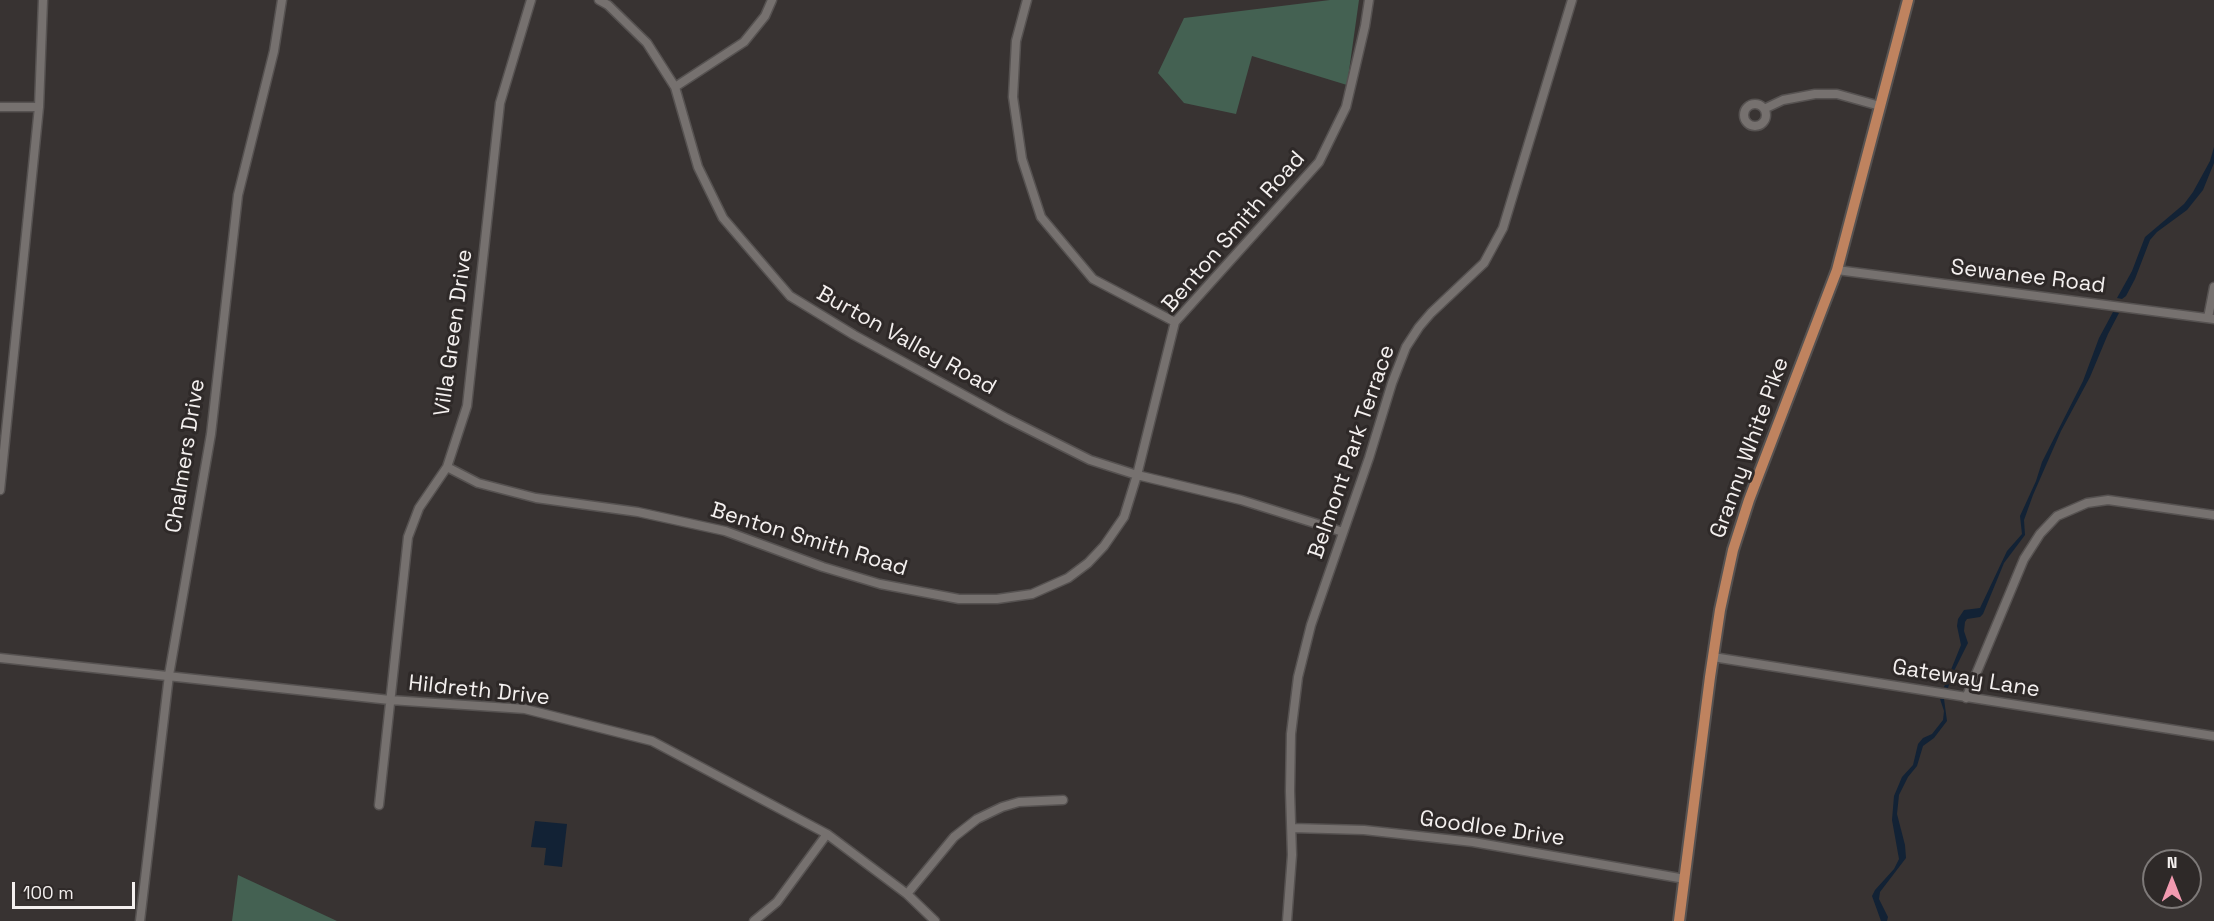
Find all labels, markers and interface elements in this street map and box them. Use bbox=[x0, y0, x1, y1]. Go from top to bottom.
street label: Benton Smith Road bbox=[1157, 146, 1311, 318]
street label: Villa Green Drive bbox=[429, 248, 479, 418]
street label: Sewanee Road bbox=[1949, 254, 2107, 300]
street label: Burton Valley Road bbox=[812, 281, 1000, 401]
street label: Belmont Park Terrace bbox=[1303, 342, 1401, 562]
street label: Granny White Pike bbox=[1705, 354, 1795, 542]
street label: Chalmers Drive bbox=[161, 377, 211, 535]
street label: Benton Smith Road bbox=[707, 498, 911, 582]
street label: Gateway Lane bbox=[1890, 654, 2042, 704]
street label: Hildreth Drive bbox=[407, 670, 551, 712]
street label: Goodloe Drive bbox=[1418, 806, 1566, 852]
north arrow bbox=[2142, 849, 2202, 909]
text: N bbox=[2167, 852, 2177, 873]
scale bar bbox=[15, 870, 138, 908]
text: 100 m bbox=[23, 881, 74, 904]

